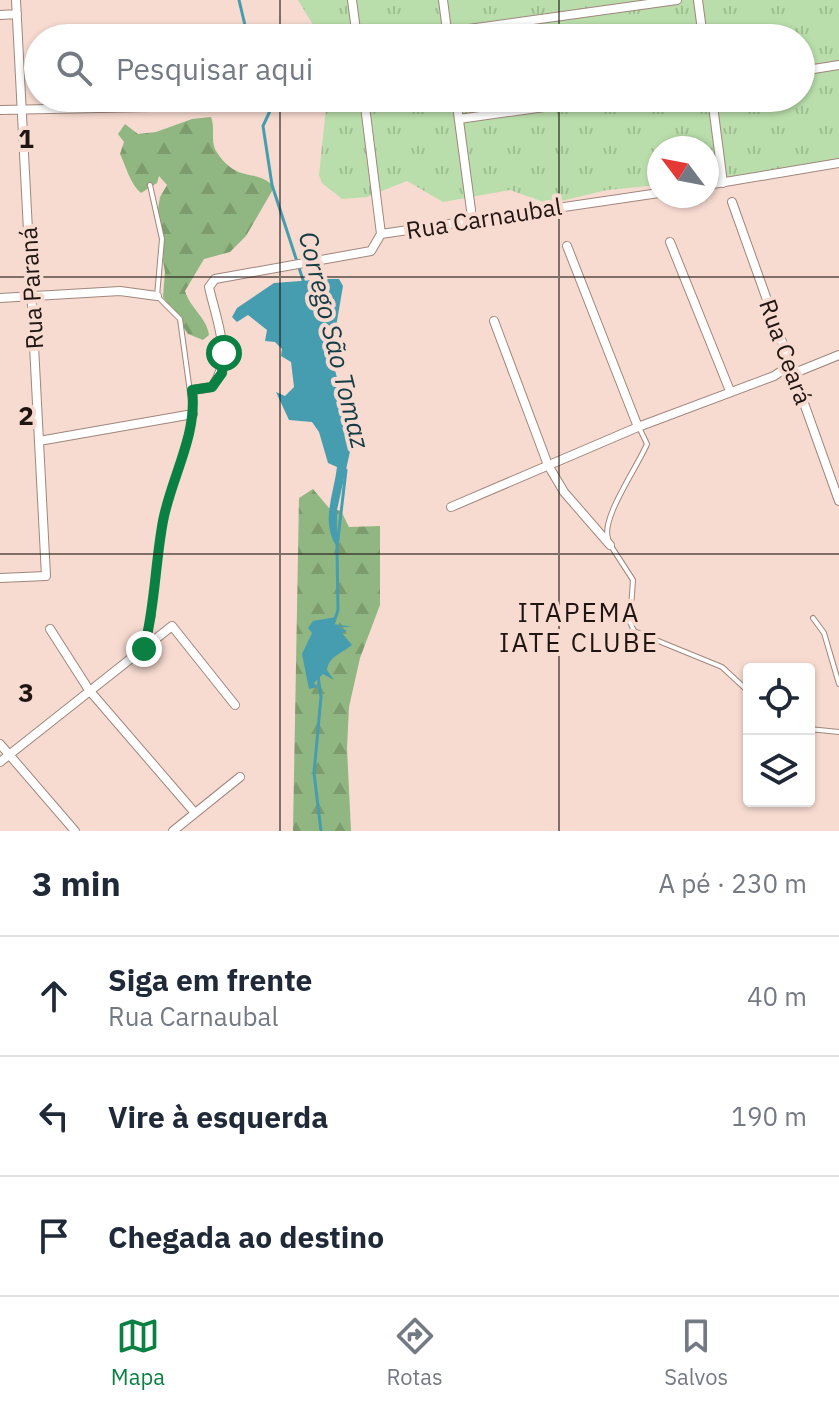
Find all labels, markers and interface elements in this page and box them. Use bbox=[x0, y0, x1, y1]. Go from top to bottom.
search box bbox=[24, 24, 815, 112]
icon: search bbox=[52, 46, 96, 90]
text: Pesquisar aqui bbox=[116, 49, 313, 88]
text: 1 bbox=[18, 121, 34, 155]
north arrow bbox=[647, 136, 719, 208]
street label: Rua Carnaubal bbox=[404, 190, 564, 246]
street label: Rua Paraná bbox=[12, 226, 50, 350]
water label: Corrego São Tomaz bbox=[292, 228, 378, 452]
street label: Rua Ceará bbox=[752, 295, 820, 409]
route start bbox=[206, 335, 242, 371]
text: 2 bbox=[18, 398, 34, 432]
district label: ITAPEMA IATE CLUBE bbox=[499, 595, 659, 659]
route end bbox=[126, 631, 162, 667]
map controls bbox=[743, 663, 815, 807]
button: locate bbox=[743, 663, 815, 735]
text: 3 bbox=[18, 675, 34, 709]
button: layers bbox=[743, 735, 815, 807]
text: 3 min bbox=[32, 861, 121, 905]
text: A pé · 230 m bbox=[658, 866, 807, 900]
text: Siga em frente bbox=[108, 960, 312, 999]
icon: ahead bbox=[32, 974, 76, 1018]
text: 40 m bbox=[747, 979, 807, 1013]
text: Rua Carnaubal bbox=[108, 999, 278, 1033]
icon: left bbox=[32, 1094, 76, 1138]
text: Vire à esquerda bbox=[108, 1097, 328, 1136]
text: 190 m bbox=[731, 1099, 807, 1133]
icon: arrive bbox=[32, 1214, 76, 1258]
text: Chegada ao destino bbox=[108, 1217, 384, 1256]
tab: Mapa bbox=[111, 1314, 165, 1391]
tab: Rotas bbox=[386, 1314, 443, 1391]
tab: Salvos bbox=[664, 1314, 728, 1391]

